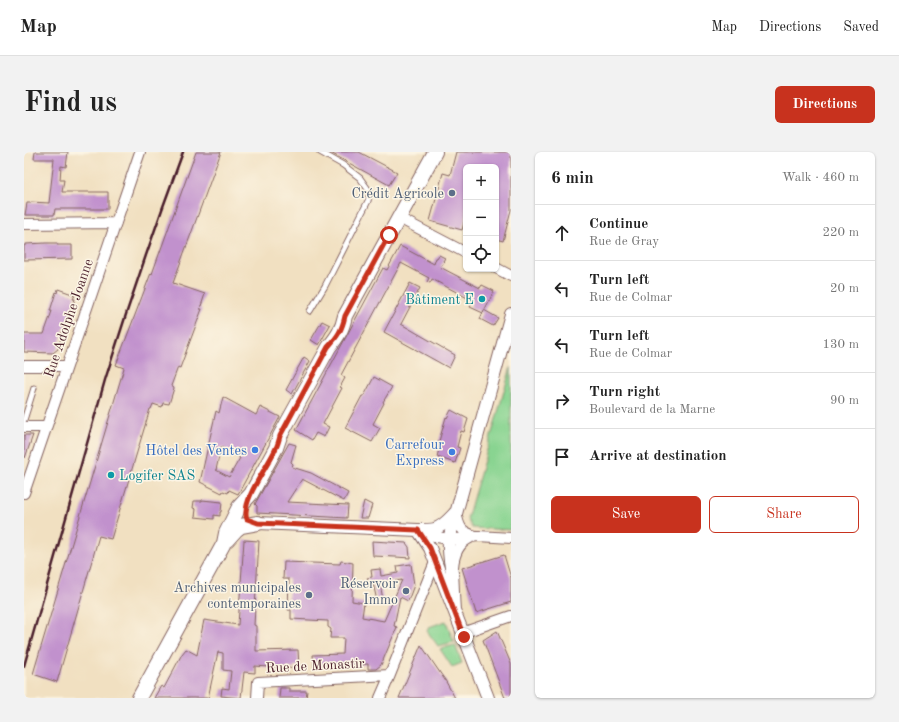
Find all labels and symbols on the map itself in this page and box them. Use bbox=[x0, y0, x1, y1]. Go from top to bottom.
place label: Crédit Agricole bbox=[351, 187, 444, 201]
marker: Crédit Agricole bbox=[447, 188, 457, 198]
route start bbox=[380, 226, 398, 244]
street label: Rue Adolphe Joanne bbox=[42, 257, 96, 380]
place label: Bâtiment E bbox=[405, 293, 474, 307]
marker: Bâtiment E bbox=[477, 294, 487, 304]
place label: Carrefour Express bbox=[385, 438, 444, 468]
place label: Hôtel des Ventes bbox=[145, 444, 247, 458]
marker: Hôtel des Ventes bbox=[250, 445, 260, 455]
marker: Carrefour Express bbox=[447, 447, 457, 457]
place label: Logifer SAS bbox=[119, 469, 195, 483]
marker: Logifer SAS bbox=[106, 470, 116, 480]
place label: Réservoir Immo bbox=[340, 577, 398, 607]
place label: Archives municipales contemporaines bbox=[174, 581, 301, 611]
marker: Réservoir Immo bbox=[401, 586, 411, 596]
marker: Archives municipales contemporaines bbox=[304, 590, 314, 600]
route end bbox=[455, 628, 473, 646]
street label: Rue de Monastir bbox=[265, 656, 365, 676]

